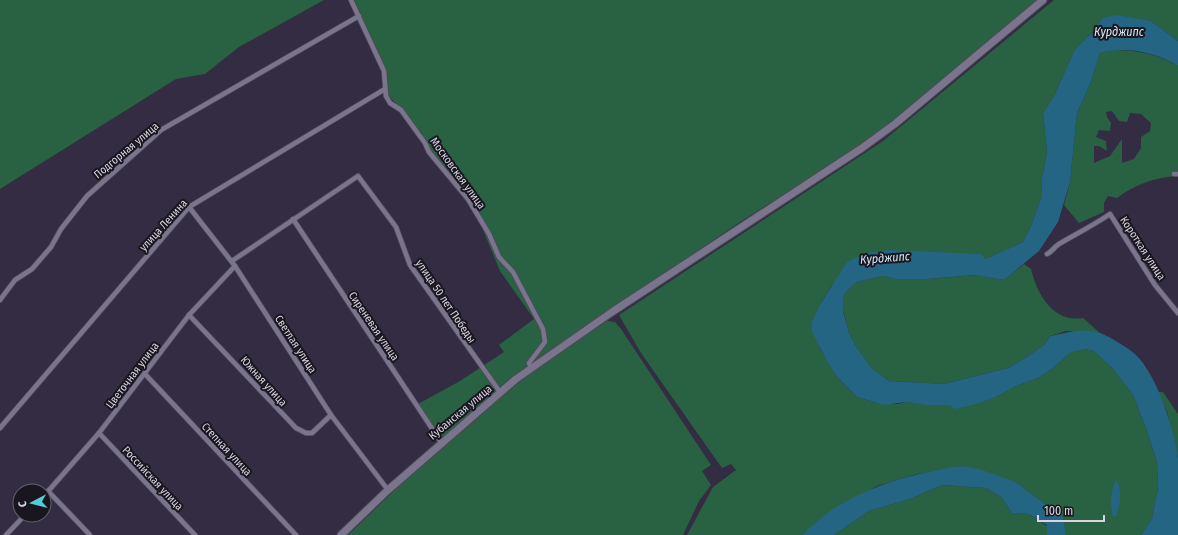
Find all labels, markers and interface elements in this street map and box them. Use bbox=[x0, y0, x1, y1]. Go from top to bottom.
water label: Курджипс bbox=[1094, 25, 1145, 39]
street label: Подгорная улица bbox=[91, 120, 161, 181]
street label: Московская улица bbox=[427, 135, 488, 212]
street label: улица Ленина bbox=[137, 197, 190, 254]
street label: Короткая улица bbox=[1117, 214, 1168, 283]
water label: Курджипс bbox=[860, 249, 911, 267]
street label: улица 50 лет Победы bbox=[413, 257, 478, 345]
street label: Сиреневая улица bbox=[346, 289, 401, 363]
street label: Светлая улица bbox=[272, 313, 319, 376]
street label: Цветочная улица bbox=[103, 340, 162, 411]
street label: Южная улица bbox=[238, 354, 289, 409]
street label: Кубанская улица bbox=[426, 382, 494, 443]
street label: Степная улица bbox=[199, 420, 254, 478]
street label: Российская улица bbox=[120, 444, 186, 513]
north arrow bbox=[12, 483, 52, 523]
scale bar bbox=[1038, 497, 1104, 523]
text: С bbox=[16, 500, 29, 508]
text: 100 m bbox=[1044, 504, 1073, 518]

